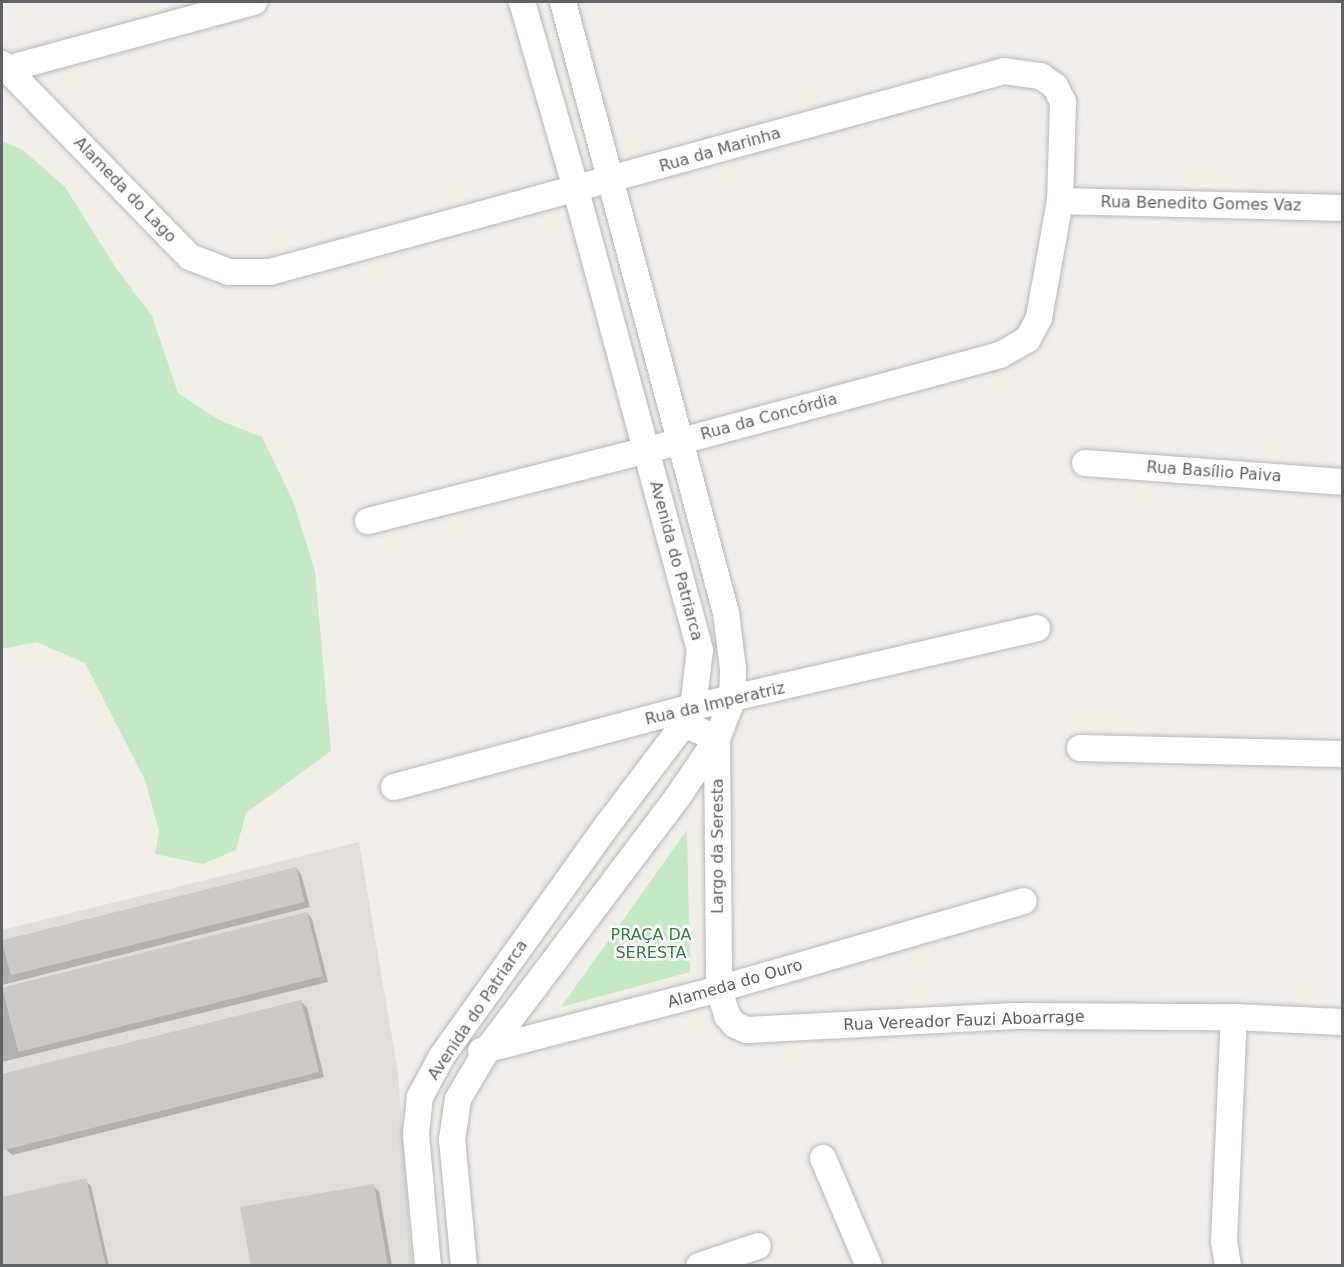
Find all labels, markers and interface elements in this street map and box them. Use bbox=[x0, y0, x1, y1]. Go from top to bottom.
street label: Rua da Marinha bbox=[657, 124, 783, 176]
street label: Alameda do Lago bbox=[70, 133, 180, 247]
street label: Rua Benedito Gomes Vaz bbox=[1100, 193, 1302, 215]
street label: Rua da Concórdia bbox=[698, 389, 840, 445]
street label: Rua Basílio Paiva bbox=[1146, 458, 1282, 486]
street label: Avenida do Patriarca bbox=[645, 479, 707, 643]
street label: Rua da Imperatriz bbox=[643, 679, 787, 729]
street label: Largo da Seresta bbox=[708, 778, 728, 914]
park label: PRAÇA DA SERESTA bbox=[611, 925, 691, 963]
street label: Avenida do Patriarca bbox=[424, 936, 532, 1084]
street label: Alameda do Ouro bbox=[665, 956, 805, 1012]
street label: Rua Vereador Fauzi Aboarrage bbox=[843, 1007, 1085, 1035]

